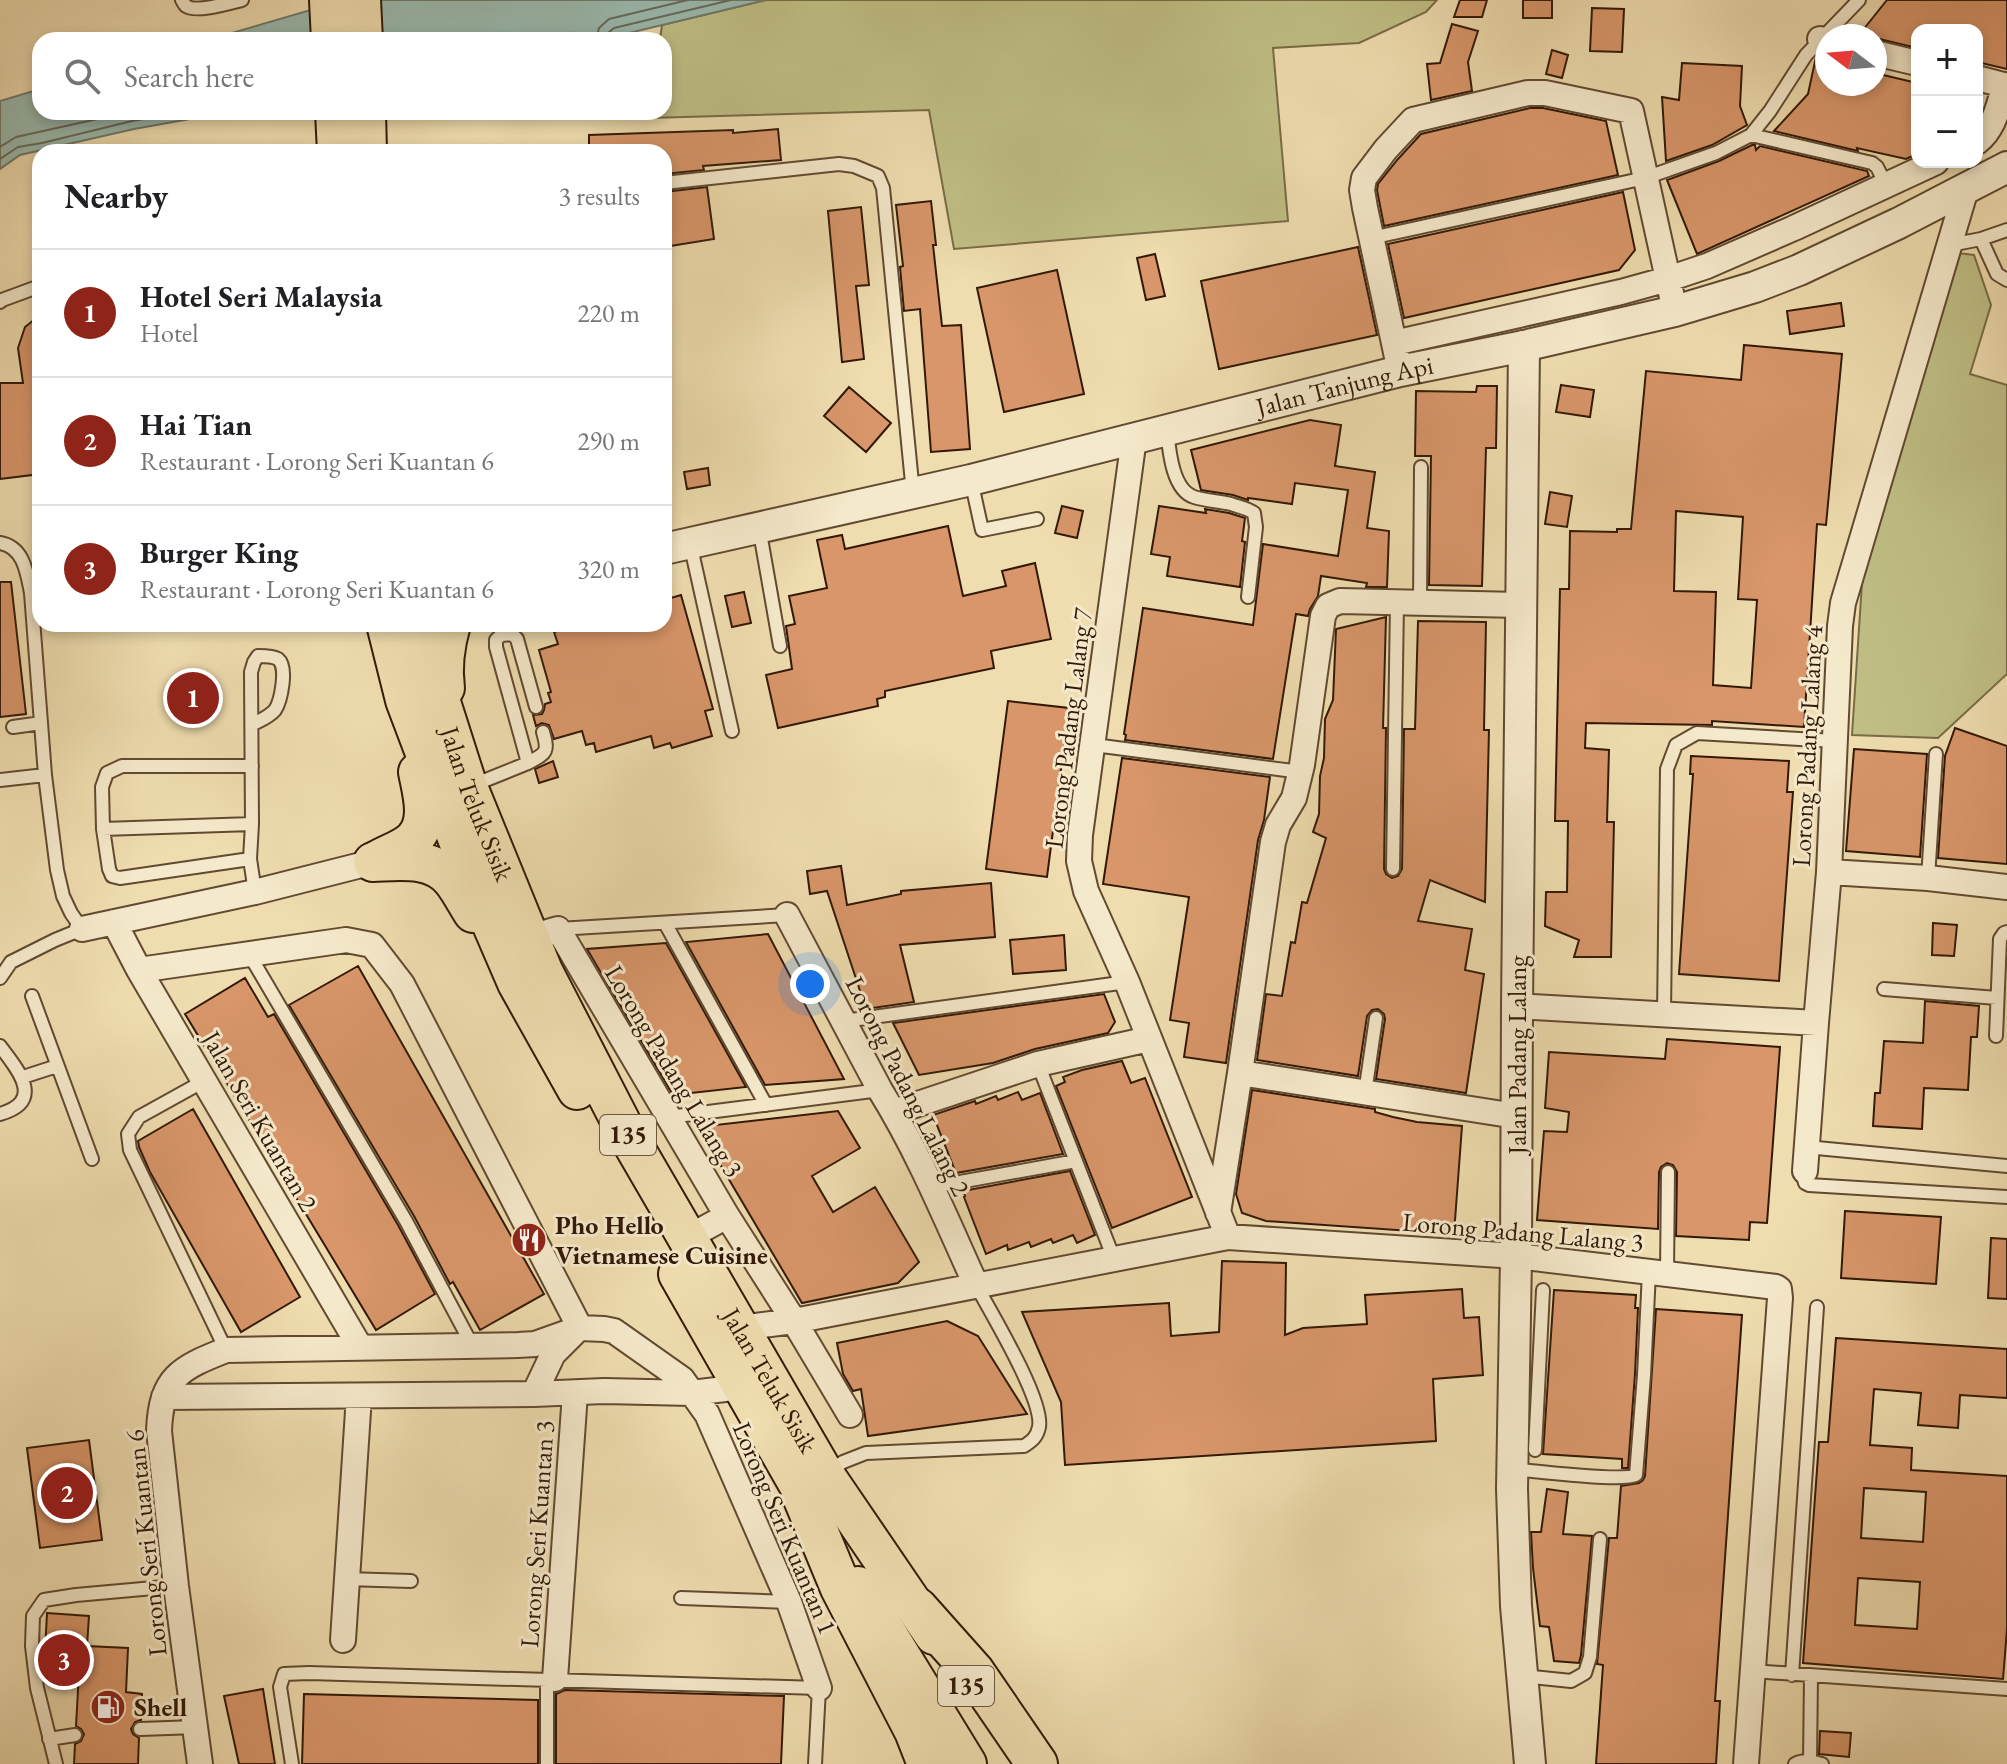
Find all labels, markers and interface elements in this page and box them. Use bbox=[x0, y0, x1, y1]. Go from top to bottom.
north arrow bbox=[1815, 24, 1887, 96]
map controls bbox=[1911, 24, 1983, 168]
button: + bbox=[1911, 24, 1983, 96]
search box bbox=[32, 32, 672, 120]
icon: search bbox=[60, 54, 104, 98]
text: Search here bbox=[124, 57, 254, 96]
button: − bbox=[1911, 96, 1983, 168]
text: Nearby bbox=[64, 174, 168, 218]
text: 3 results bbox=[559, 179, 640, 213]
text: Hotel Seri Malaysia bbox=[140, 277, 382, 316]
text: 1 bbox=[83, 296, 97, 330]
text: 220 m bbox=[577, 296, 640, 330]
text: Hotel bbox=[140, 316, 198, 350]
street label: Jalan Tanjung Api bbox=[1250, 348, 1436, 424]
text: Hai Tian bbox=[140, 405, 252, 444]
text: 2 bbox=[83, 424, 97, 458]
text: 290 m bbox=[577, 424, 640, 458]
text: Restaurant · Lorong Seri Kuantan 6 bbox=[140, 444, 494, 478]
text: Burger King bbox=[140, 533, 298, 572]
text: 3 bbox=[83, 552, 97, 586]
text: 320 m bbox=[577, 552, 640, 586]
text: Restaurant · Lorong Seri Kuantan 6 bbox=[140, 572, 494, 606]
street label: Lorong Padang Lalang 7 bbox=[1036, 605, 1100, 850]
street label: Lorong Padang Lalang 4 bbox=[1784, 624, 1830, 868]
pin: 1 bbox=[167, 668, 219, 728]
street label: Jalan Teluk Sisik bbox=[432, 721, 522, 887]
street label: Jalan Padang Lalang bbox=[1500, 955, 1534, 1157]
street label: Lorong Padang Lalang 3 bbox=[597, 959, 751, 1183]
your location bbox=[790, 964, 830, 1004]
street label: Lorong Padang Lalang 2 bbox=[838, 970, 978, 1202]
street label: Jalan Seri Kuantan 2 bbox=[194, 1023, 326, 1218]
road number: 135 bbox=[600, 1115, 656, 1155]
street label: Lorong Padang Lalang 3 bbox=[1401, 1205, 1645, 1259]
place label: Pho Hello Vietnamese Cuisine bbox=[555, 1208, 768, 1272]
restaurant icon: Pho Hello Vietnamese Cuisine bbox=[510, 1221, 548, 1259]
street label: Jalan Teluk Sisik bbox=[713, 1300, 826, 1460]
street label: Lorong Seri Kuantan 1 bbox=[725, 1417, 845, 1639]
street label: Lorong Seri Kuantan 3 bbox=[512, 1419, 562, 1649]
street label: Lorong Seri Kuantan 6 bbox=[117, 1428, 175, 1658]
pin: 2 bbox=[41, 1463, 93, 1523]
pin: 3 bbox=[38, 1630, 90, 1690]
road number: 135 bbox=[938, 1666, 994, 1706]
fuel station icon: Shell bbox=[89, 1688, 127, 1726]
place label: Shell bbox=[134, 1690, 187, 1724]

